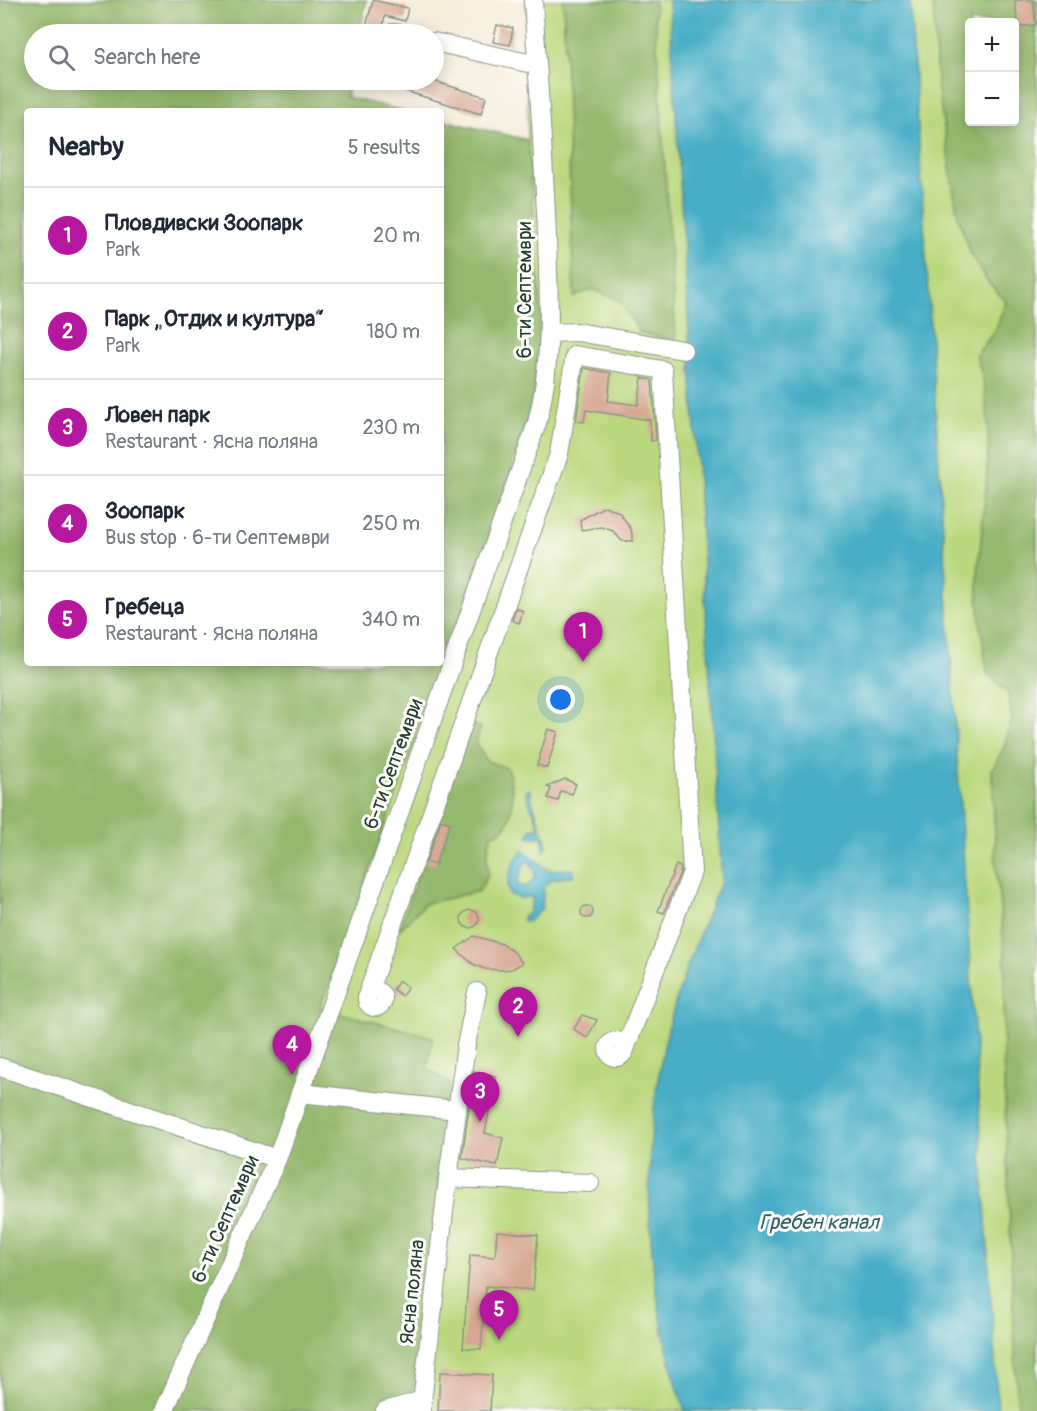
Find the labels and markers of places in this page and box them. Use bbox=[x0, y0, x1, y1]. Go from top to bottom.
pin: 1 bbox=[564, 612, 602, 662]
pin: 2 bbox=[498, 988, 538, 1037]
pin: 4 bbox=[272, 1026, 312, 1075]
pin: 3 bbox=[460, 1072, 500, 1122]
pin: 5 bbox=[480, 1290, 518, 1340]

